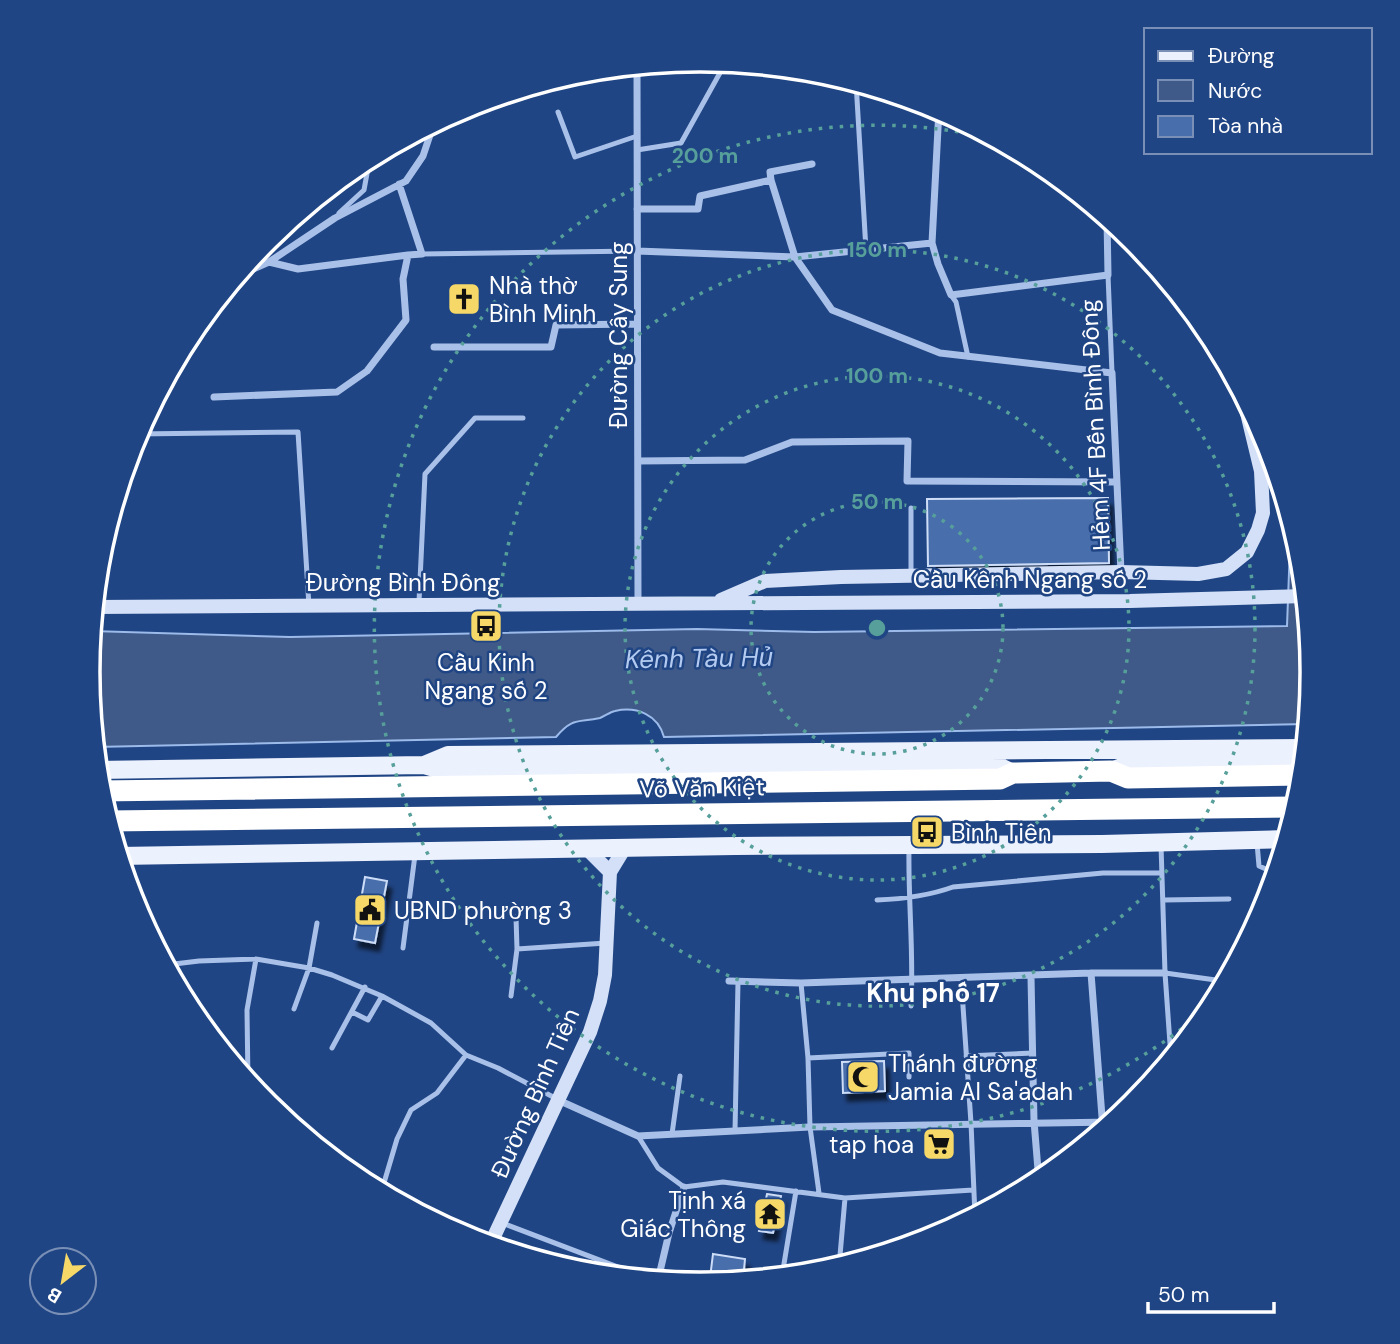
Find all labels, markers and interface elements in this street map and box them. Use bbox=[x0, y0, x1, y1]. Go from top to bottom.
legend bbox=[1144, 28, 1372, 154]
text: Đường bbox=[1208, 42, 1275, 70]
text: Nước bbox=[1208, 77, 1262, 105]
text: Tòa nhà bbox=[1208, 112, 1283, 140]
text: 200 m bbox=[672, 142, 738, 170]
text: 150 m bbox=[847, 236, 907, 264]
street label: Đường Cây Sung bbox=[603, 242, 634, 428]
place label: Nhà thờ Bình Minh bbox=[489, 270, 596, 329]
church icon: Nhà thờ Bình Minh bbox=[445, 280, 483, 318]
street label: Hẻm 4F Bến Bình Đông bbox=[1073, 299, 1117, 551]
text: 100 m bbox=[846, 362, 908, 390]
text: 50 m bbox=[851, 488, 903, 516]
street label: Cầu Kênh Ngang số 2 bbox=[913, 564, 1147, 595]
street label: Đường Bình Đông bbox=[306, 567, 500, 598]
bus stop icon: Cầu Kinh Ngang số 2 bbox=[467, 607, 505, 645]
centre of rings bbox=[865, 616, 889, 640]
water label: Kênh Tàu Hủ bbox=[625, 640, 773, 676]
place label: Cầu Kinh Ngang số 2 bbox=[424, 647, 548, 706]
street label: Võ Văn Kiệt bbox=[639, 771, 765, 805]
bus stop icon: Bình Tiên bbox=[908, 813, 946, 851]
place label: Bình Tiên bbox=[951, 817, 1051, 848]
public building icon: UBND phường 3 bbox=[351, 891, 389, 929]
place label: UBND phường 3 bbox=[394, 895, 572, 926]
district label: Khu phố 17 bbox=[866, 976, 1000, 1010]
street label: Đường Bình Tiên bbox=[484, 1003, 586, 1183]
place label: Thánh đường Jamia Al Sa'adah bbox=[888, 1048, 1073, 1107]
mosque icon: Thánh đường Jamia Al Sa'adah bbox=[844, 1058, 882, 1096]
supermarket icon: tap hoa bbox=[920, 1125, 958, 1163]
place label: tap hoa bbox=[829, 1129, 914, 1160]
place label: Tịnh xá Giác Thông bbox=[620, 1185, 746, 1244]
temple icon: Tịnh xá Giác Thông bbox=[751, 1195, 789, 1233]
north arrow bbox=[28, 1246, 98, 1316]
scale bar bbox=[1148, 1270, 1274, 1314]
text: B bbox=[43, 1281, 66, 1309]
text: 50 m bbox=[1158, 1281, 1209, 1309]

